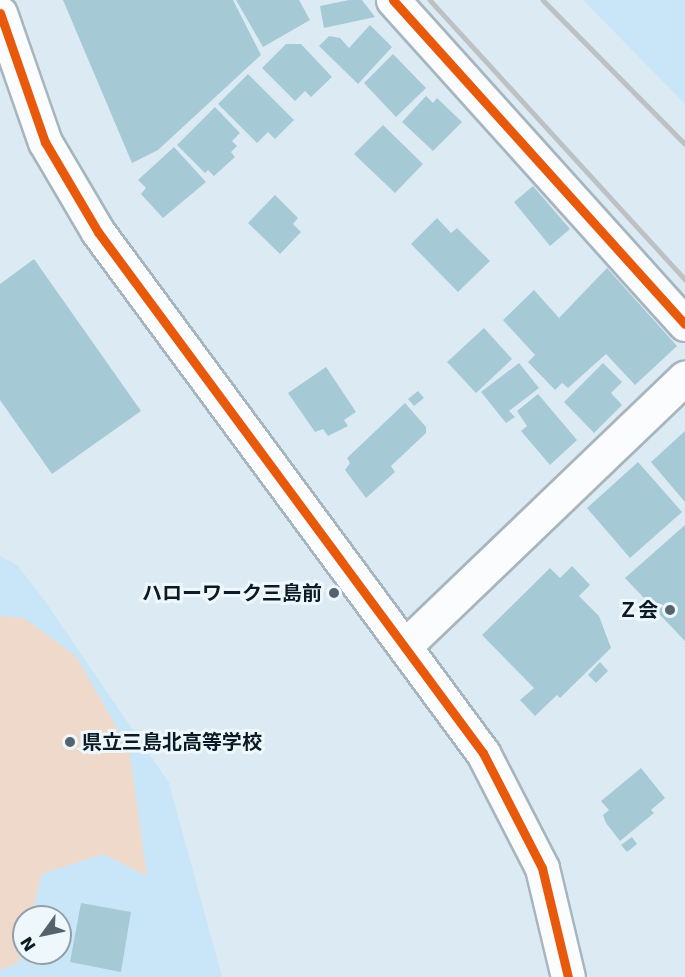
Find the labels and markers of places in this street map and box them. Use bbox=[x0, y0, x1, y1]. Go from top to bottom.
place label: ハローワーク三島前 bbox=[142, 581, 322, 605]
marker: ハローワーク三島前 bbox=[327, 586, 341, 600]
place label: Ｚ会 bbox=[618, 598, 658, 622]
marker: Ｚ会 bbox=[663, 603, 677, 617]
place label: 県立三島北高等学校 bbox=[82, 730, 262, 754]
marker: 県立三島北高等学校 bbox=[63, 735, 77, 749]

